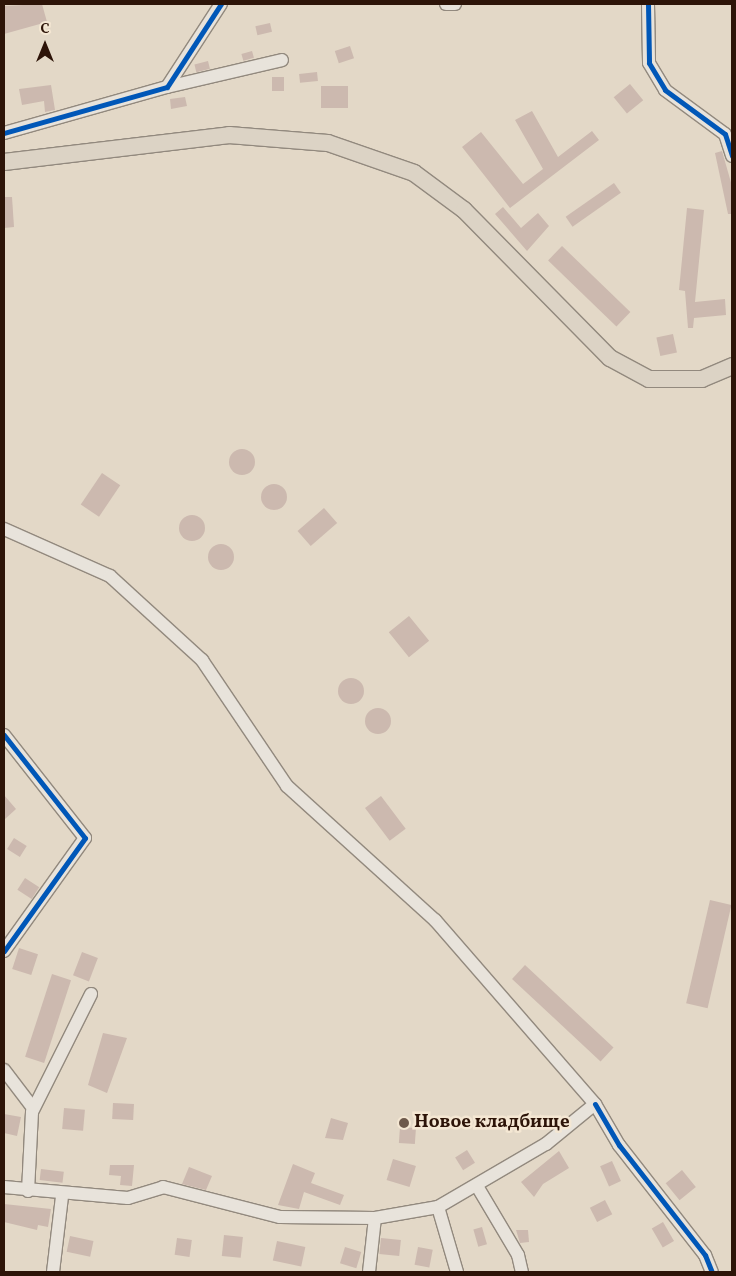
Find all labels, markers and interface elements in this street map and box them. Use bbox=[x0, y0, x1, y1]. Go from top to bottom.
north arrow bbox=[20, 20, 70, 70]
text: С bbox=[40, 20, 50, 39]
place label: Новое кладбище bbox=[414, 1112, 570, 1134]
marker: Новое кладбище bbox=[398, 1117, 410, 1129]

